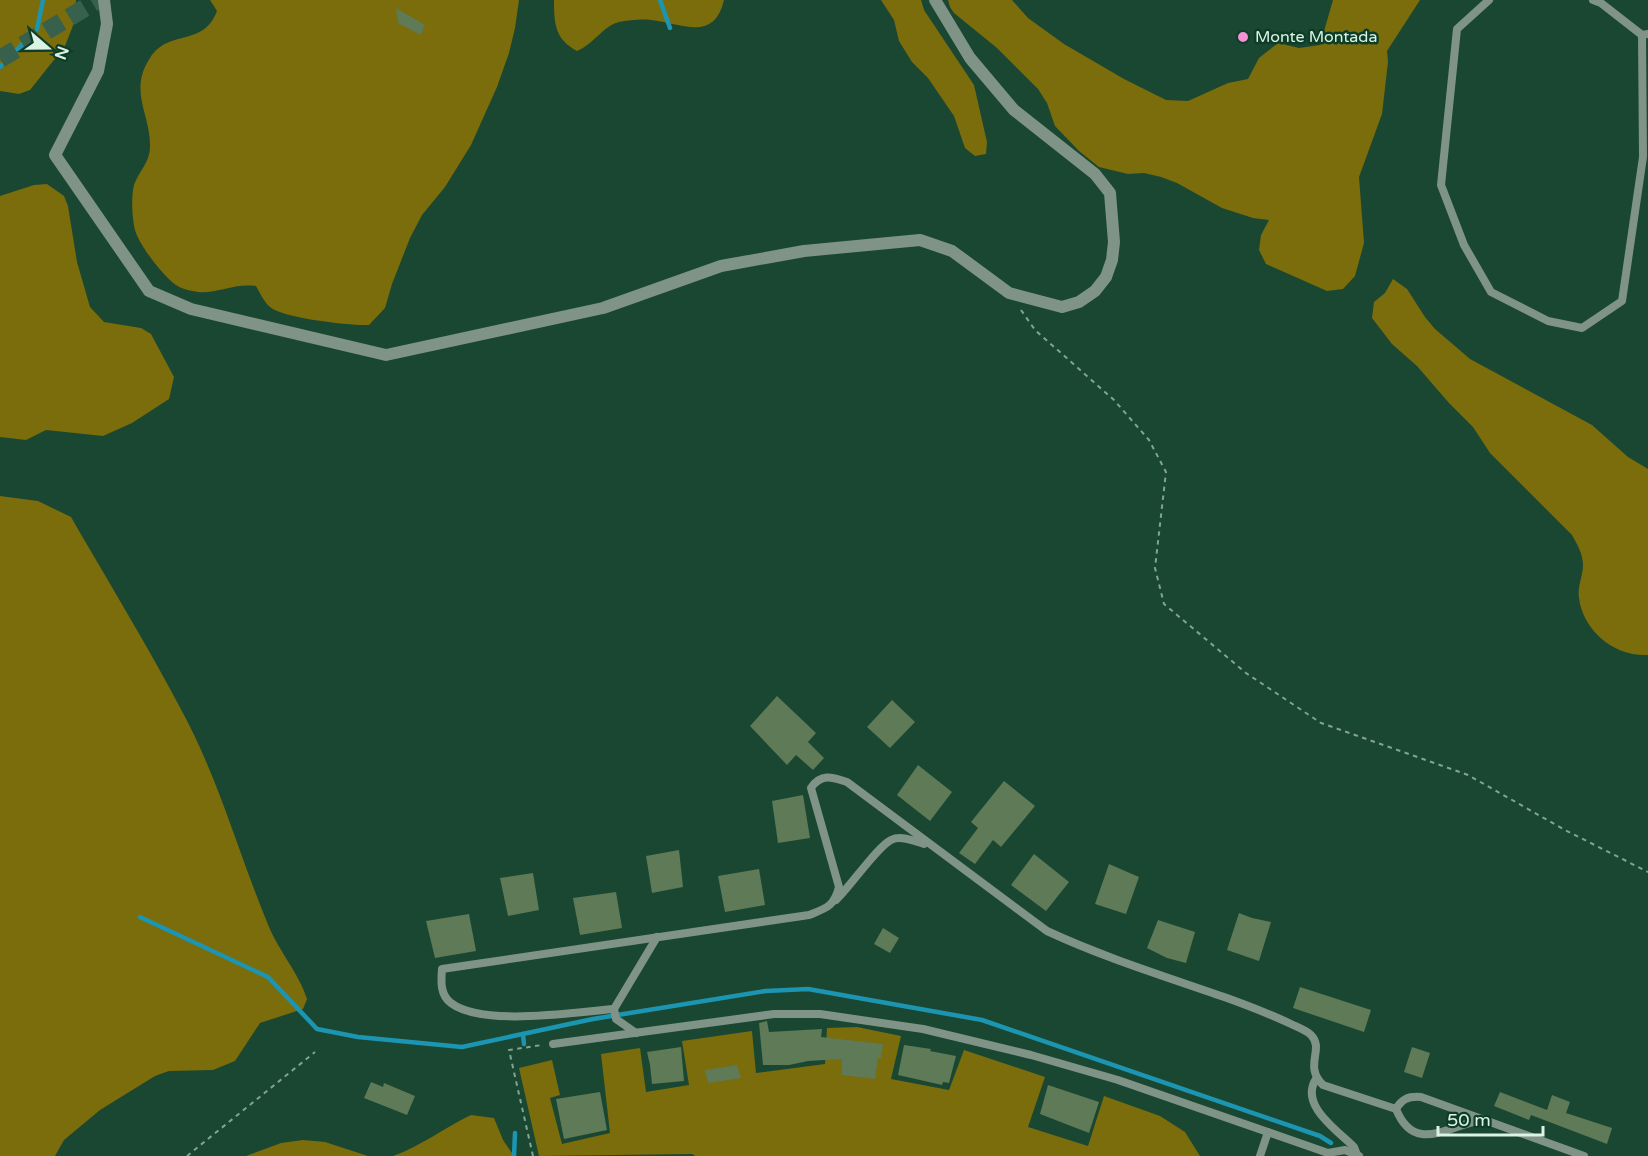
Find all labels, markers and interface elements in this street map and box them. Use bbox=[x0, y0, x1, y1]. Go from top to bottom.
north arrow bbox=[18, 18, 78, 78]
place label: Monte Montada bbox=[1255, 27, 1377, 47]
marker: Monte Montada bbox=[1236, 30, 1250, 44]
text: N bbox=[50, 43, 73, 62]
scale bar bbox=[1438, 1099, 1543, 1137]
text: 50 m bbox=[1447, 1109, 1491, 1131]

